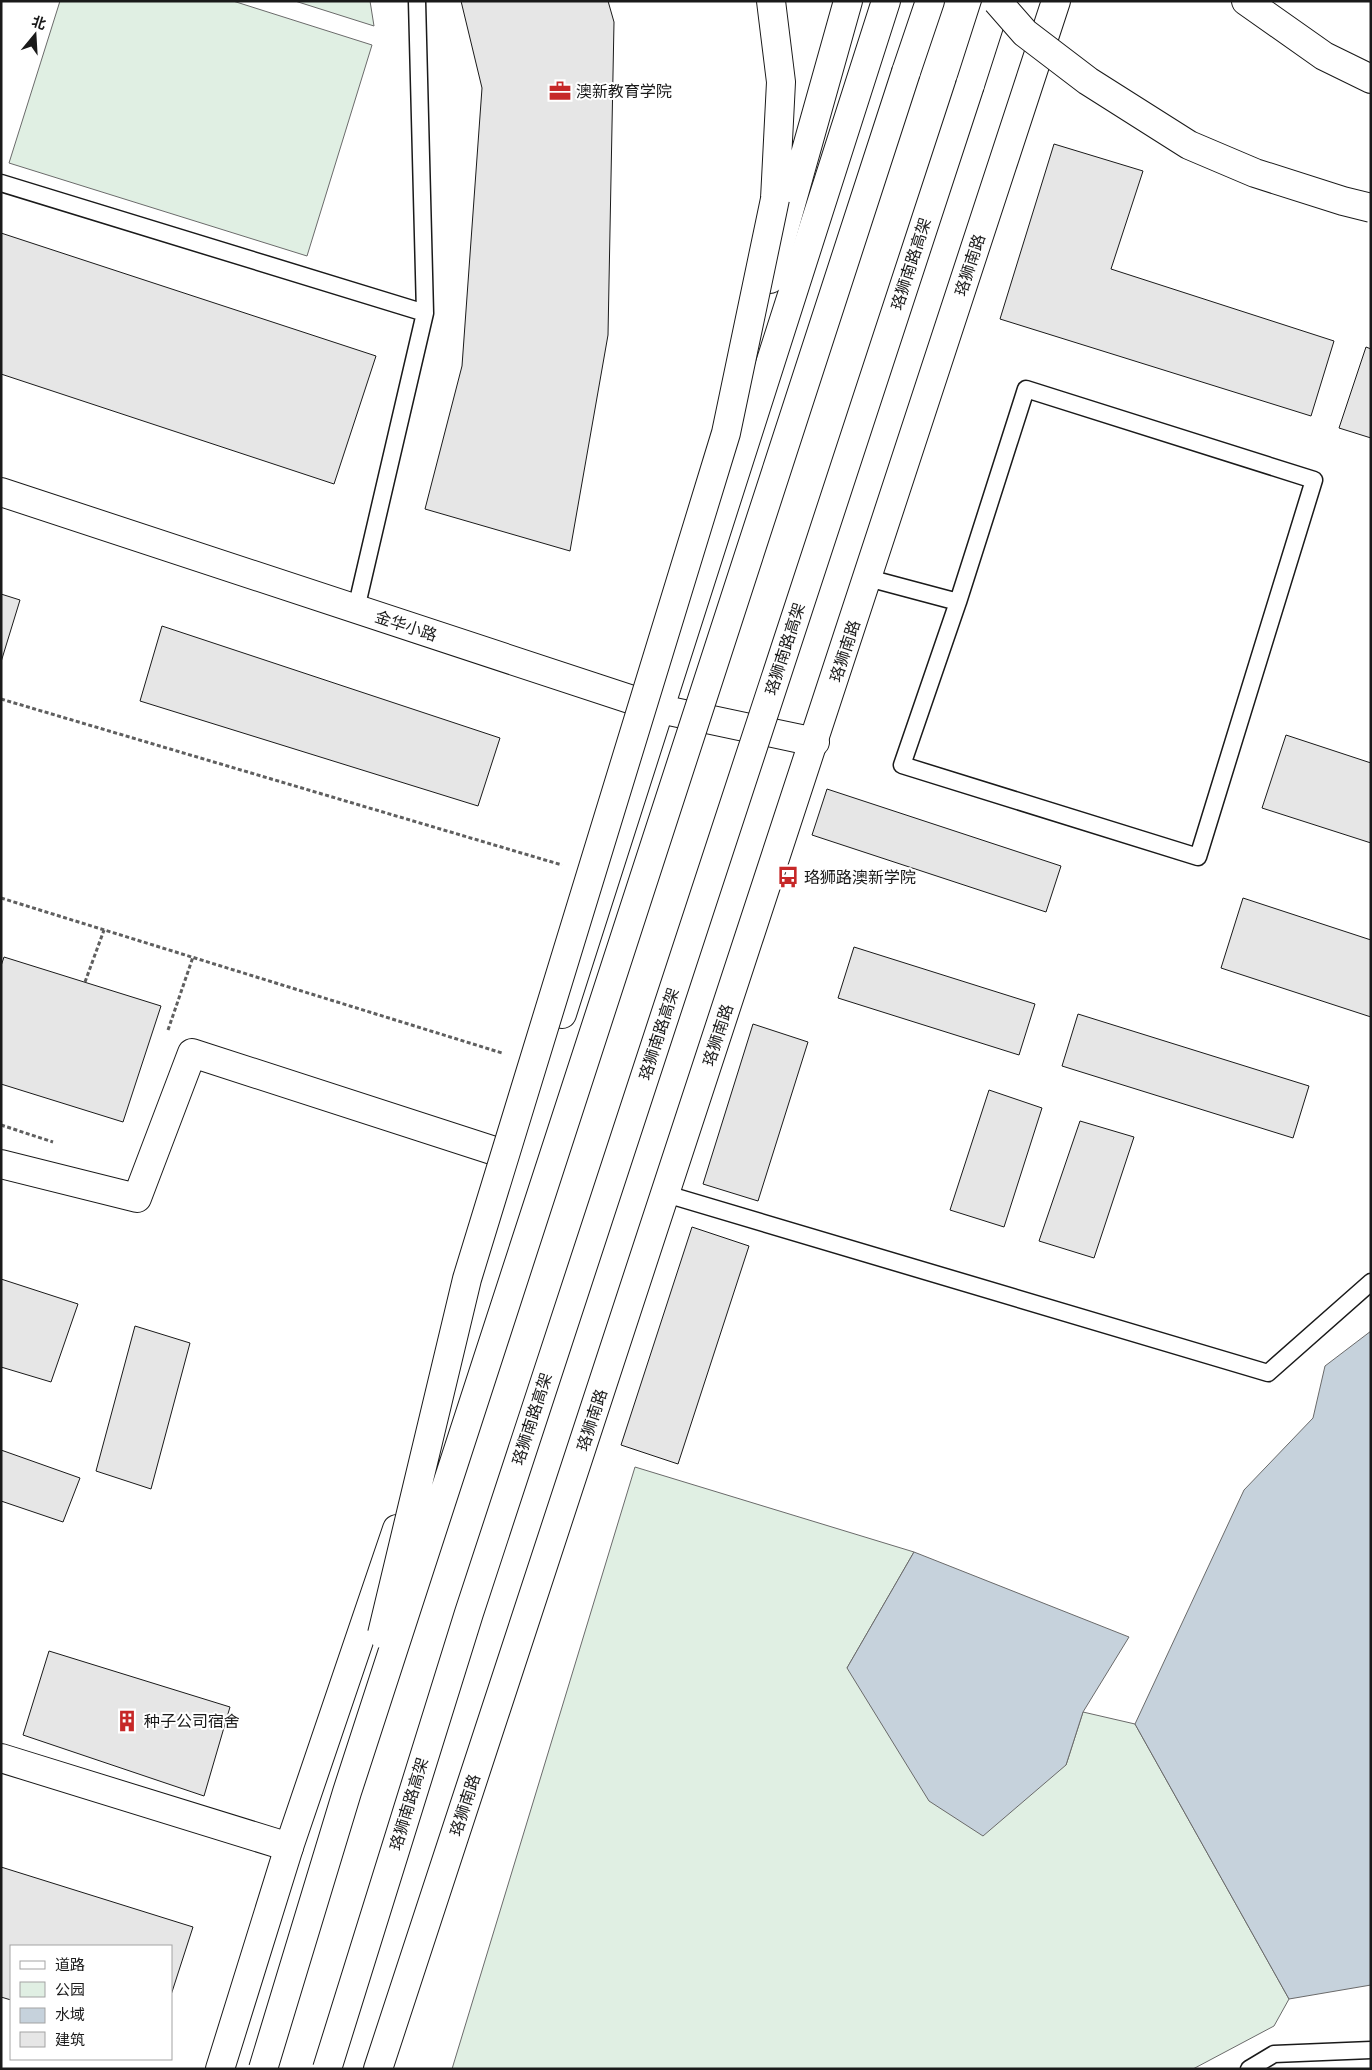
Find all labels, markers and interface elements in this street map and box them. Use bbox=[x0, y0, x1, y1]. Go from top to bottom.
north arrow bbox=[10, 10, 60, 60]
text: 北 bbox=[30, 14, 48, 32]
office icon: 澳新教育学院 bbox=[547, 78, 573, 104]
place label: 澳新教育学院 bbox=[576, 83, 672, 100]
street label: 珞狮南路高架 bbox=[888, 216, 934, 312]
street label: 珞狮南路 bbox=[952, 232, 988, 298]
street label: 珞狮南路高架 bbox=[762, 601, 808, 697]
street label: 金华小路 bbox=[373, 608, 439, 644]
street label: 珞狮南路 bbox=[827, 618, 863, 684]
bus stop icon: 珞狮路澳新学院 bbox=[775, 864, 801, 890]
place label: 珞狮路澳新学院 bbox=[804, 869, 916, 886]
street label: 珞狮南路高架 bbox=[636, 986, 682, 1082]
street label: 珞狮南路 bbox=[700, 1002, 736, 1068]
street label: 珞狮南路高架 bbox=[509, 1371, 555, 1467]
street label: 珞狮南路 bbox=[574, 1387, 610, 1453]
building icon: 种子公司宿舍 bbox=[114, 1708, 140, 1734]
place label: 种子公司宿舍 bbox=[144, 1713, 240, 1730]
street label: 珞狮南路高架 bbox=[387, 1756, 431, 1852]
street label: 珞狮南路 bbox=[447, 1772, 483, 1838]
legend bbox=[10, 1945, 172, 2060]
text: 道路 bbox=[55, 1957, 85, 1973]
text: 公园 bbox=[55, 1982, 85, 1998]
text: 水域 bbox=[55, 2007, 85, 2023]
text: 建筑 bbox=[55, 2032, 85, 2048]

